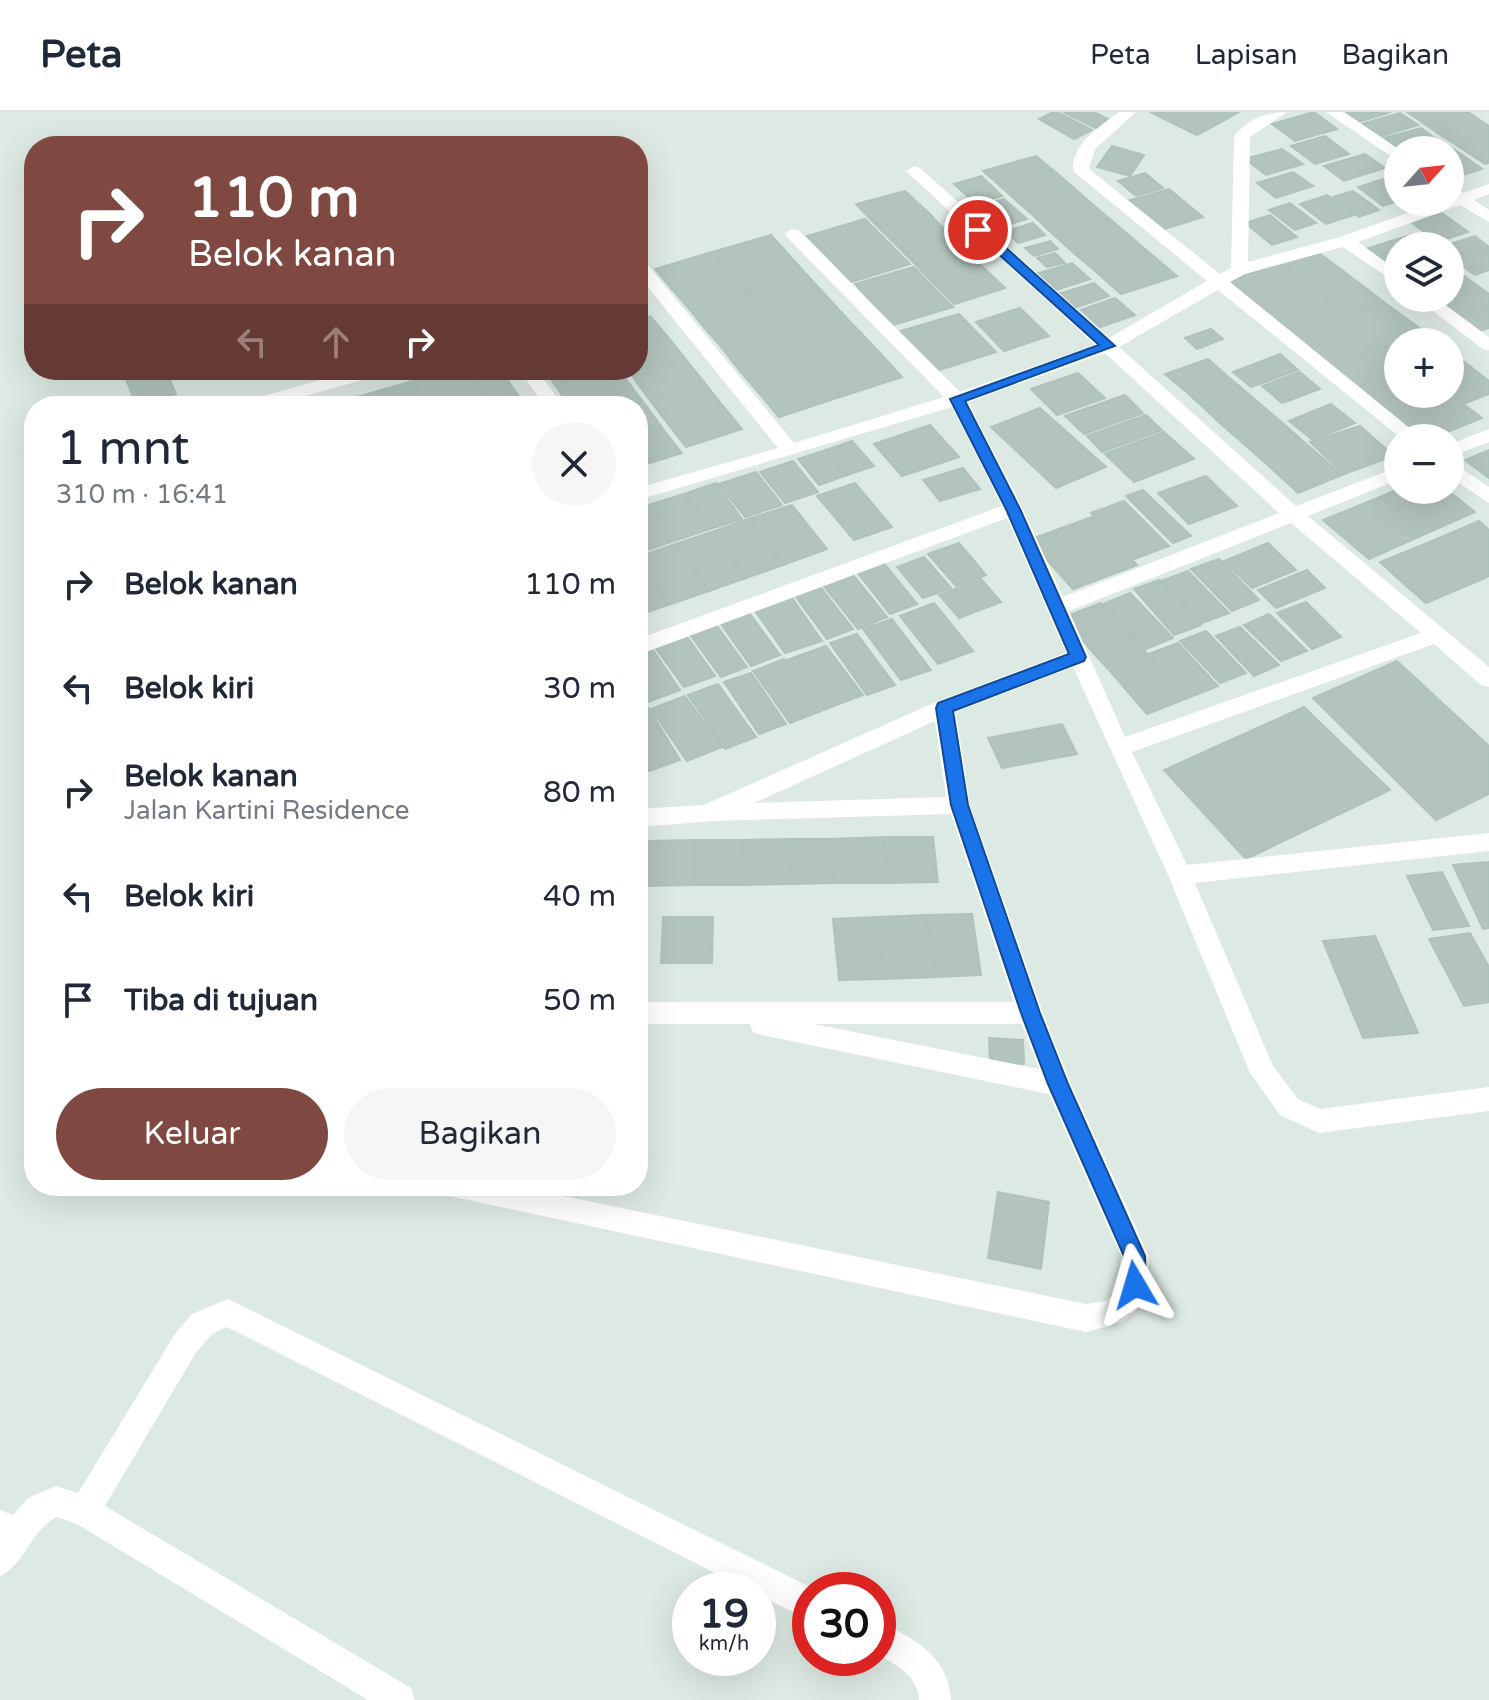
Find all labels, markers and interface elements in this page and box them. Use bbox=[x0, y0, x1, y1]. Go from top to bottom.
text: Peta bbox=[40, 32, 122, 78]
text: Peta bbox=[1090, 38, 1151, 72]
text: Lapisan bbox=[1195, 38, 1297, 72]
text: Bagikan bbox=[1341, 38, 1449, 72]
north arrow bbox=[1384, 136, 1464, 216]
map controls bbox=[1384, 136, 1464, 504]
text: 110 m bbox=[188, 165, 359, 232]
icon: right bbox=[56, 168, 160, 272]
pin bbox=[944, 196, 1012, 264]
icon: arrive bbox=[956, 208, 1000, 252]
button: layers bbox=[1384, 232, 1464, 312]
text: Belok kanan bbox=[188, 233, 397, 276]
icon: left bbox=[230, 320, 274, 364]
icon: ahead bbox=[314, 320, 358, 364]
icon: right bbox=[398, 320, 442, 364]
button: + bbox=[1384, 328, 1464, 408]
text: 1 mnt bbox=[56, 420, 190, 478]
button: close bbox=[532, 422, 616, 506]
button: − bbox=[1384, 424, 1464, 504]
text: 310 m · 16:41 bbox=[56, 479, 228, 510]
icon: right bbox=[56, 562, 100, 606]
text: Belok kanan bbox=[124, 566, 298, 603]
text: 110 m bbox=[524, 566, 616, 603]
icon: left bbox=[56, 666, 100, 710]
text: Belok kiri bbox=[124, 670, 254, 707]
text: 30 m bbox=[543, 670, 616, 707]
text: Belok kanan bbox=[124, 758, 298, 795]
icon: right bbox=[56, 770, 100, 814]
text: 80 m bbox=[543, 774, 616, 811]
text: Jalan Kartini Residence bbox=[124, 795, 409, 826]
icon: left bbox=[56, 874, 100, 918]
text: Belok kiri bbox=[124, 878, 254, 915]
text: 40 m bbox=[543, 878, 616, 915]
icon: arrive bbox=[56, 978, 100, 1022]
text: Tiba di tujuan bbox=[124, 982, 318, 1019]
text: 50 m bbox=[543, 982, 616, 1019]
button: Keluar bbox=[56, 1088, 328, 1180]
button: Bagikan bbox=[344, 1088, 616, 1180]
position arrow bbox=[1093, 1243, 1177, 1327]
speed limit sign: 30 bbox=[792, 1572, 896, 1676]
text: 19 bbox=[699, 1590, 749, 1638]
text: km/h bbox=[699, 1632, 749, 1656]

